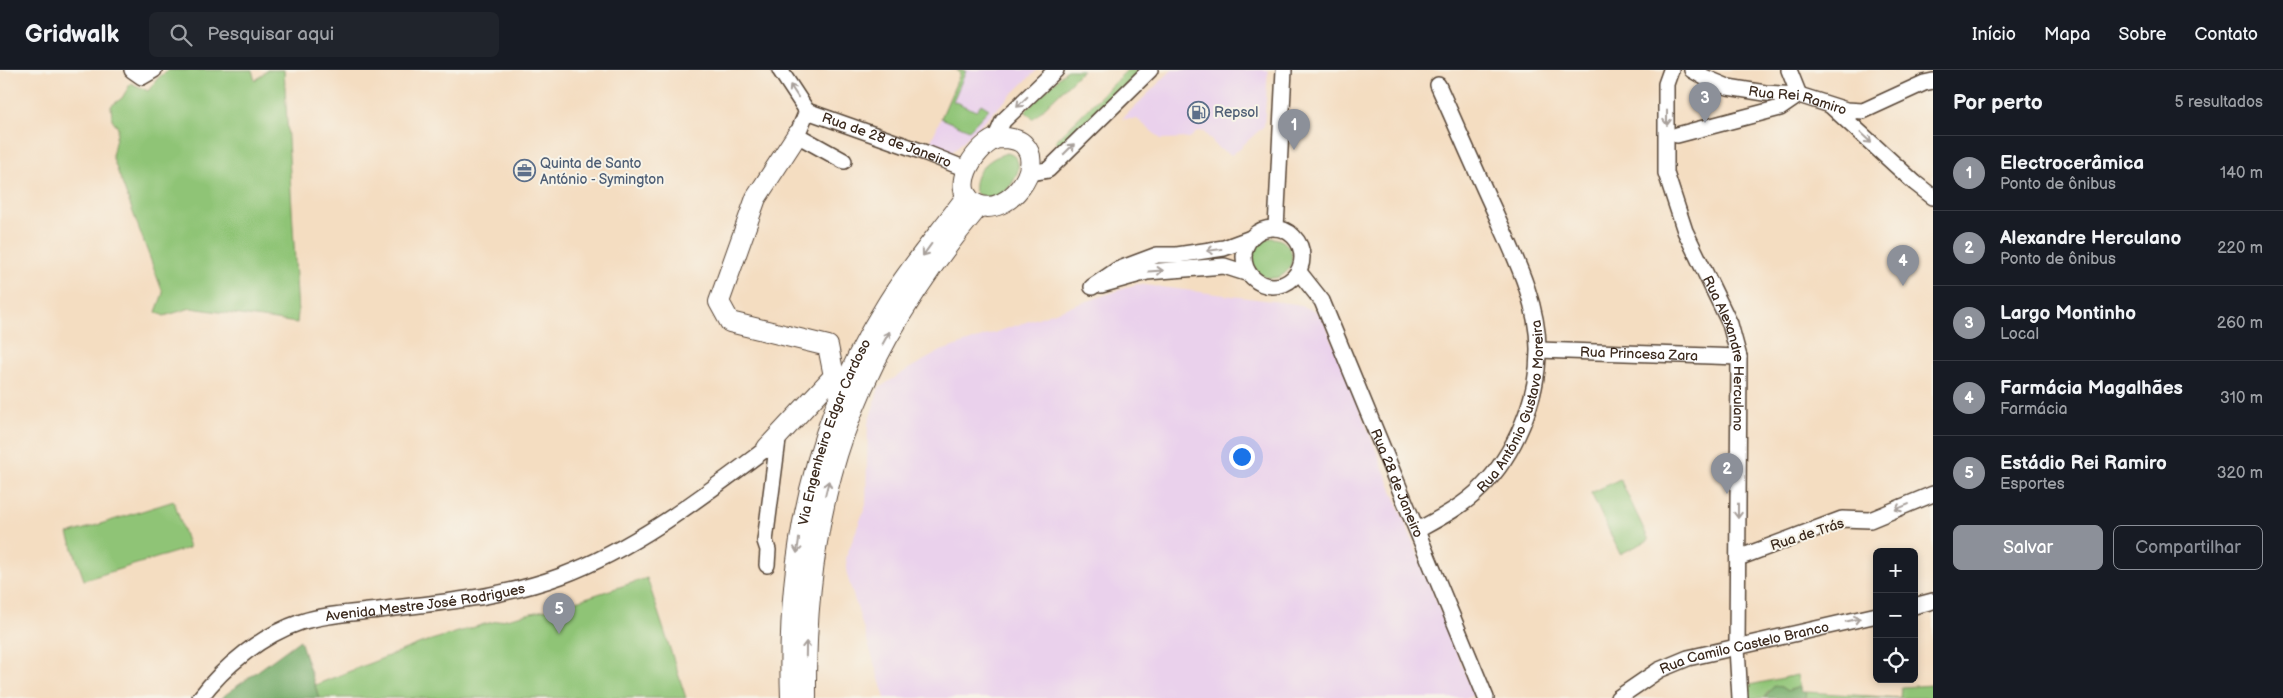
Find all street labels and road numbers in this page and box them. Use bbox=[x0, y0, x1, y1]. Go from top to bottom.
street label: Rua Rei Ramiro bbox=[1747, 82, 1849, 119]
street label: Rua de 28 de Janeiro bbox=[820, 109, 954, 171]
street label: Rua Alexandre Herculano bbox=[1699, 273, 1747, 431]
street label: Rua António Gustavo Moreira bbox=[1473, 319, 1547, 496]
street label: Via Engenheiro Edgar Cardoso bbox=[795, 336, 874, 527]
street label: Rua Princesa Zara bbox=[1580, 343, 1698, 365]
street label: Rua 28 de Janeiro bbox=[1367, 426, 1427, 540]
street label: Rua de Trás bbox=[1768, 515, 1846, 554]
street label: Avenida Mestre José Rodrigues bbox=[324, 580, 527, 625]
street label: Rua Camilo Castelo Branco bbox=[1657, 618, 1831, 678]

